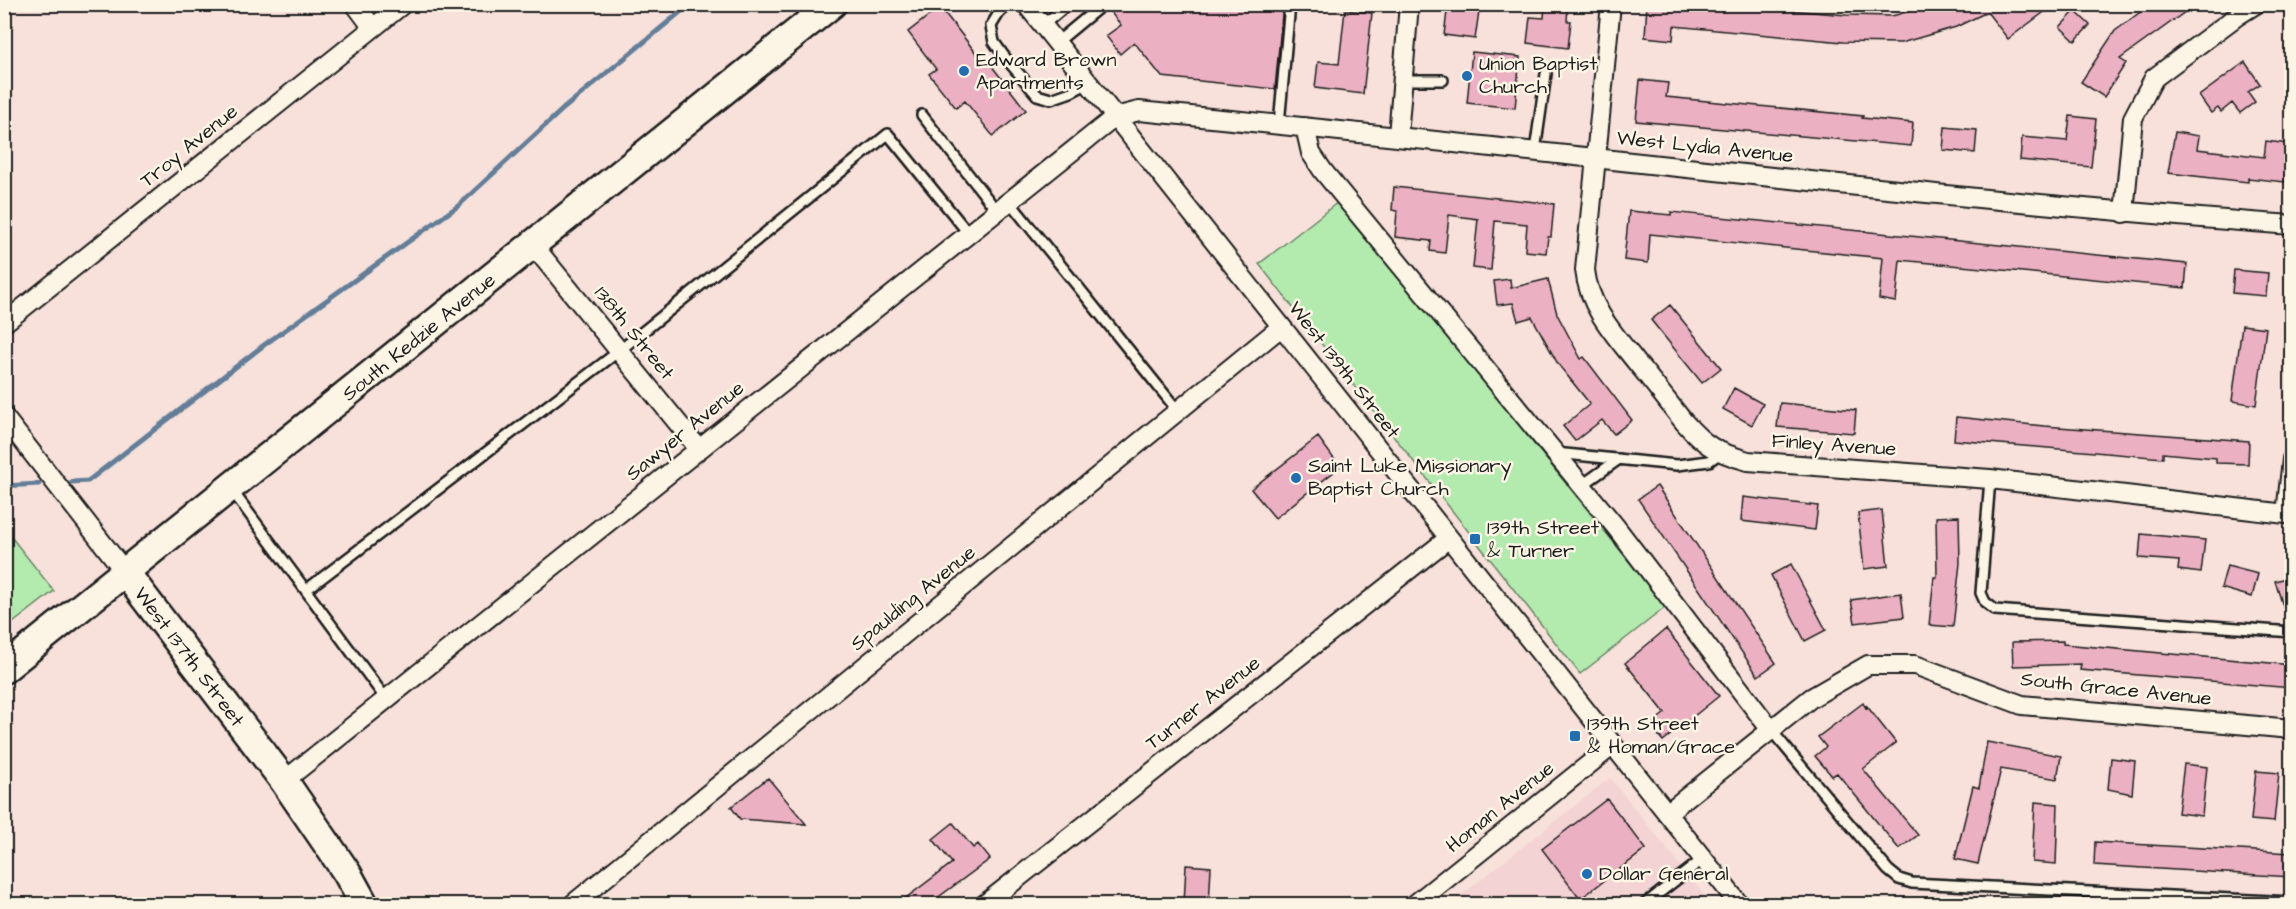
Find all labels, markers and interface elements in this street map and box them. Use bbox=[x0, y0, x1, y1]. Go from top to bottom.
place label: Edward Brown Apartments bbox=[976, 46, 1116, 97]
place label: Union Baptist Church bbox=[1479, 50, 1597, 101]
marker: Edward Brown Apartments bbox=[957, 64, 971, 78]
marker: Union Baptist Church bbox=[1460, 69, 1474, 83]
street label: Troy Avenue bbox=[134, 98, 245, 195]
street label: West Lydia Avenue bbox=[1615, 124, 1795, 171]
street label: South Kedzie Avenue bbox=[336, 266, 502, 408]
street label: 138th Street bbox=[587, 280, 681, 386]
street label: West 139th Street bbox=[1281, 295, 1407, 445]
street label: Sawyer Avenue bbox=[620, 374, 751, 488]
street label: Finley Avenue bbox=[1771, 427, 1897, 464]
place label: Saint Luke Missionary Baptist Church bbox=[1308, 452, 1511, 503]
marker: Saint Luke Missionary Baptist Church bbox=[1289, 471, 1303, 485]
place label: 139th Street & Turner bbox=[1487, 514, 1599, 565]
marker: 139th Street & Turner bbox=[1468, 532, 1482, 546]
street label: Spaulding Avenue bbox=[844, 539, 982, 658]
street label: West 137th Street bbox=[127, 581, 251, 733]
street label: Turner Avenue bbox=[1140, 649, 1266, 757]
street label: South Grace Avenue bbox=[2019, 665, 2213, 713]
place label: 139th Street & Homan/Grace bbox=[1587, 710, 1735, 761]
marker: 139th Street & Homan/Grace bbox=[1568, 729, 1582, 743]
street label: Homan Avenue bbox=[1440, 754, 1560, 859]
place label: Dollar General bbox=[1599, 860, 1729, 888]
marker: Dollar General bbox=[1580, 867, 1594, 881]

